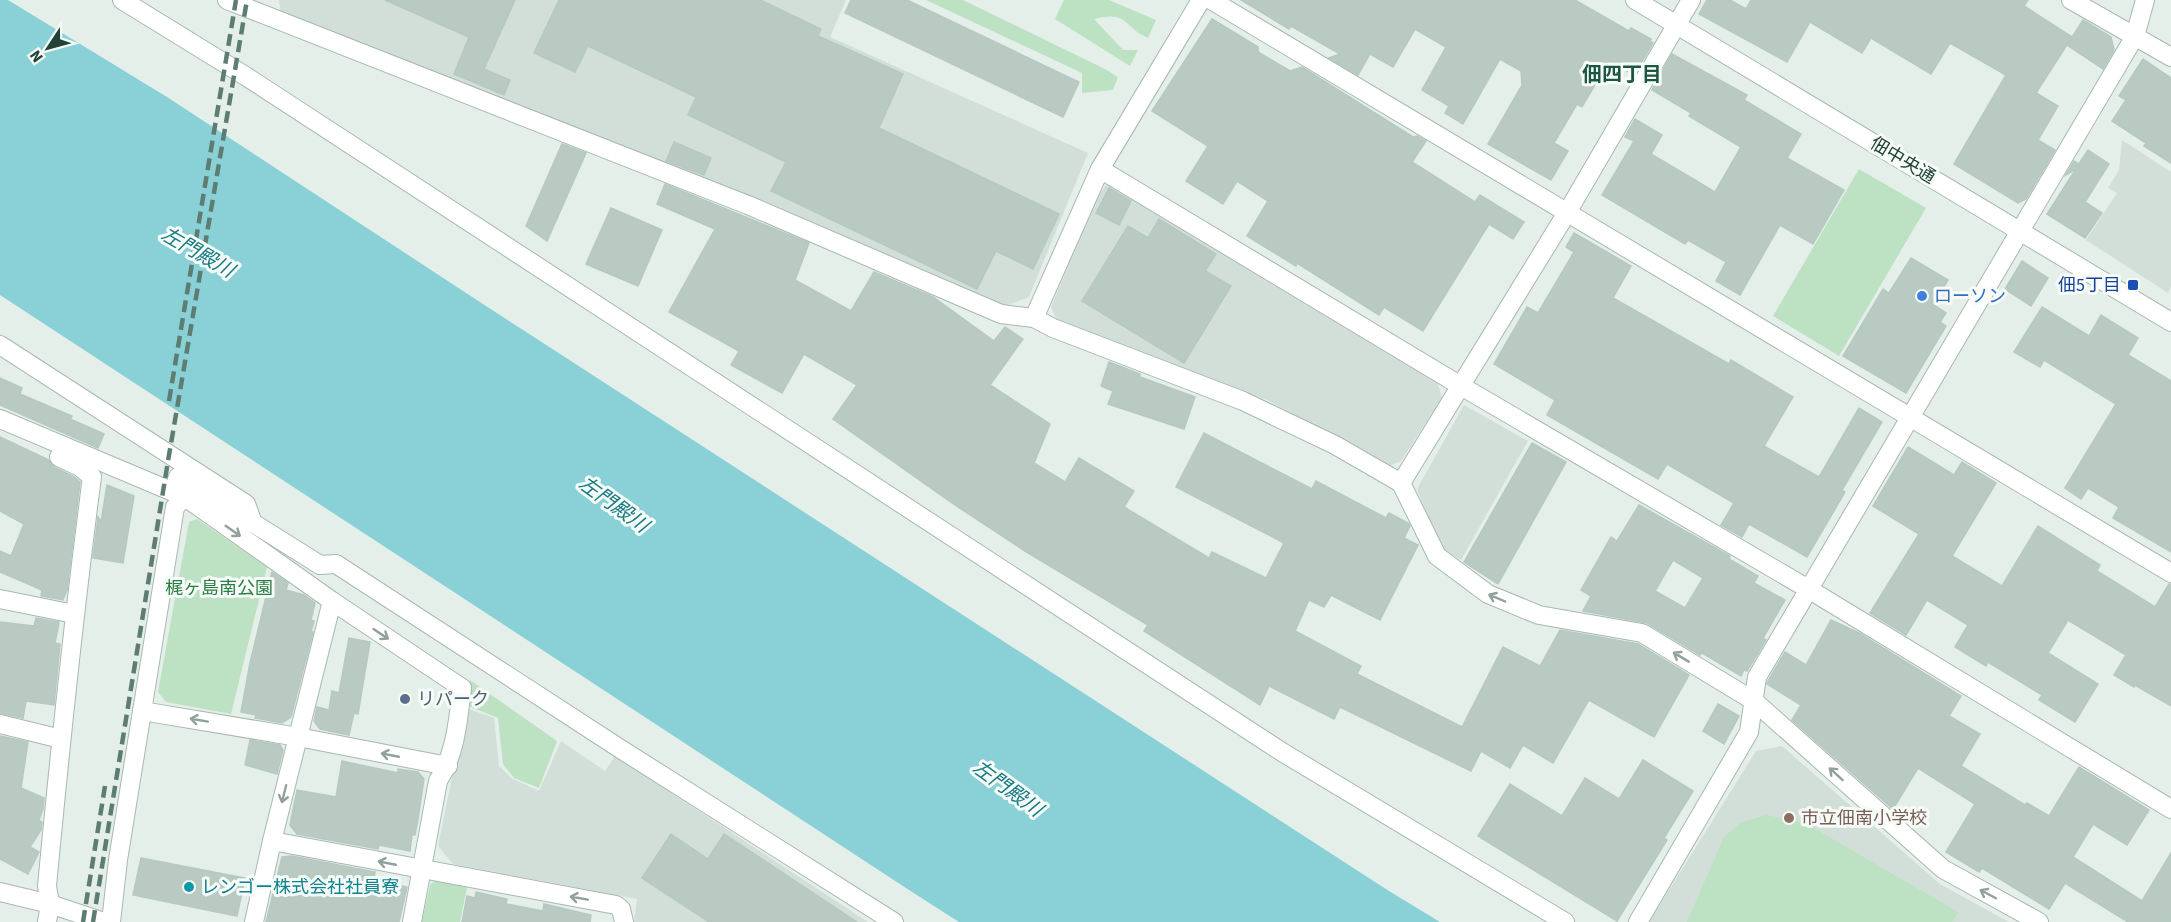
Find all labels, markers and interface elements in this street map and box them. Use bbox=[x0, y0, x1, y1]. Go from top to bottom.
north arrow bbox=[18, 18, 78, 78]
text: N bbox=[25, 45, 49, 67]
district label: 佃四丁目 bbox=[1582, 61, 1662, 89]
street label: 佃中央通 bbox=[1865, 131, 1940, 190]
water label: 左門殿川 bbox=[156, 221, 241, 286]
place label: 佃5丁目 bbox=[2058, 273, 2121, 298]
marker: 佃5丁目 bbox=[2126, 278, 2140, 292]
place label: ローソン bbox=[1934, 284, 2006, 309]
marker: ローソン bbox=[1915, 289, 1929, 303]
water label: 左門殿川 bbox=[573, 470, 656, 541]
one-way arrow bbox=[224, 525, 241, 537]
park label: 梶ヶ島南公園 bbox=[165, 576, 273, 601]
one-way arrow bbox=[1489, 592, 1507, 603]
one-way arrow bbox=[372, 628, 389, 640]
one-way arrow bbox=[1673, 650, 1690, 662]
place label: リパーク bbox=[417, 687, 489, 712]
marker: リパーク bbox=[398, 692, 412, 706]
one-way arrow bbox=[189, 714, 209, 725]
one-way arrow bbox=[381, 749, 401, 760]
water label: 左門殿川 bbox=[967, 754, 1050, 825]
one-way arrow bbox=[1829, 767, 1844, 781]
one-way arrow bbox=[278, 784, 289, 803]
place label: 市立佃南小学校 bbox=[1801, 806, 1927, 831]
marker: 市立佃南小学校 bbox=[1782, 811, 1796, 825]
one-way arrow bbox=[378, 857, 397, 868]
place label: レンゴー株式会社社員寮 bbox=[201, 875, 399, 900]
marker: レンゴー株式会社社員寮 bbox=[182, 880, 196, 894]
one-way arrow bbox=[1980, 888, 1997, 900]
one-way arrow bbox=[570, 892, 589, 903]

